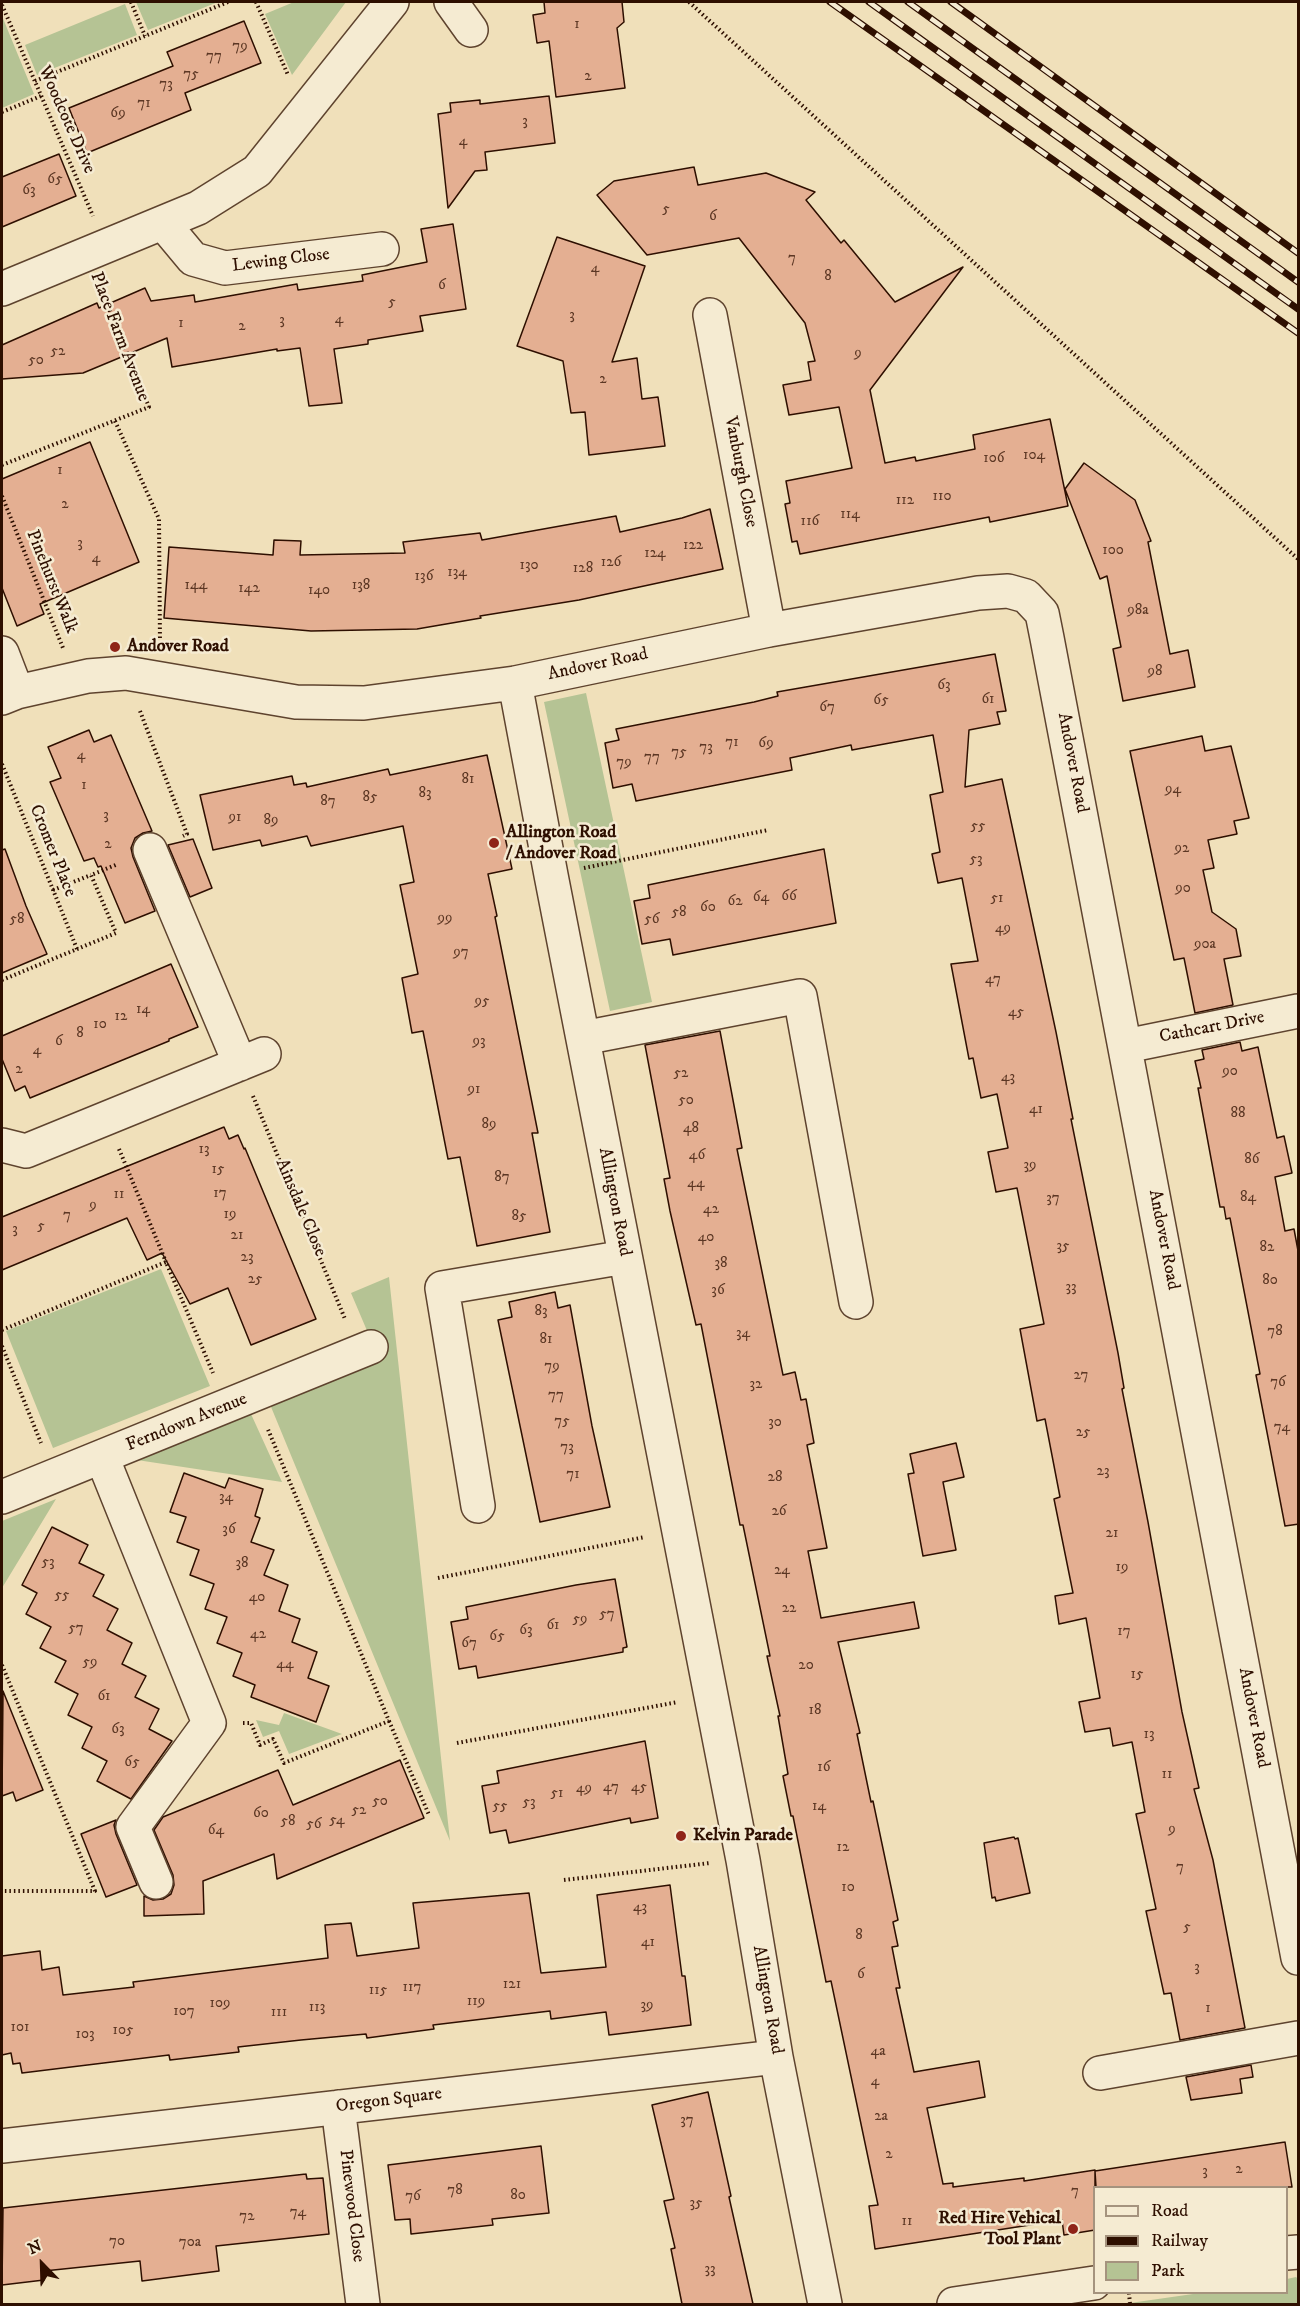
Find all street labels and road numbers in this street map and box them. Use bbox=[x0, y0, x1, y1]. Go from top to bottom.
street label: Woodcote Drive bbox=[33, 63, 99, 177]
street label: Lewing Close bbox=[231, 244, 331, 278]
street label: Place Farm Avenue bbox=[84, 269, 154, 405]
street label: Vanburgh Close bbox=[719, 415, 761, 529]
street label: Pinehurst Walk bbox=[20, 527, 82, 637]
street label: Andover Road bbox=[546, 644, 650, 686]
street label: Andover Road bbox=[1052, 711, 1092, 815]
street label: Cromer Place bbox=[24, 802, 80, 900]
street label: Cathcart Drive bbox=[1158, 1007, 1266, 1049]
street label: Allington Road bbox=[593, 1146, 635, 1258]
street label: Ainsdale Close bbox=[270, 1156, 330, 1260]
street label: Andover Road bbox=[1143, 1188, 1183, 1292]
street label: Ferndown Avenue bbox=[123, 1389, 251, 1457]
street label: Andover Road bbox=[1233, 1666, 1273, 1770]
street label: Allington Road bbox=[747, 1944, 787, 2056]
street label: Oregon Square bbox=[335, 2084, 443, 2118]
street label: Pinewood Close bbox=[333, 2148, 369, 2264]

